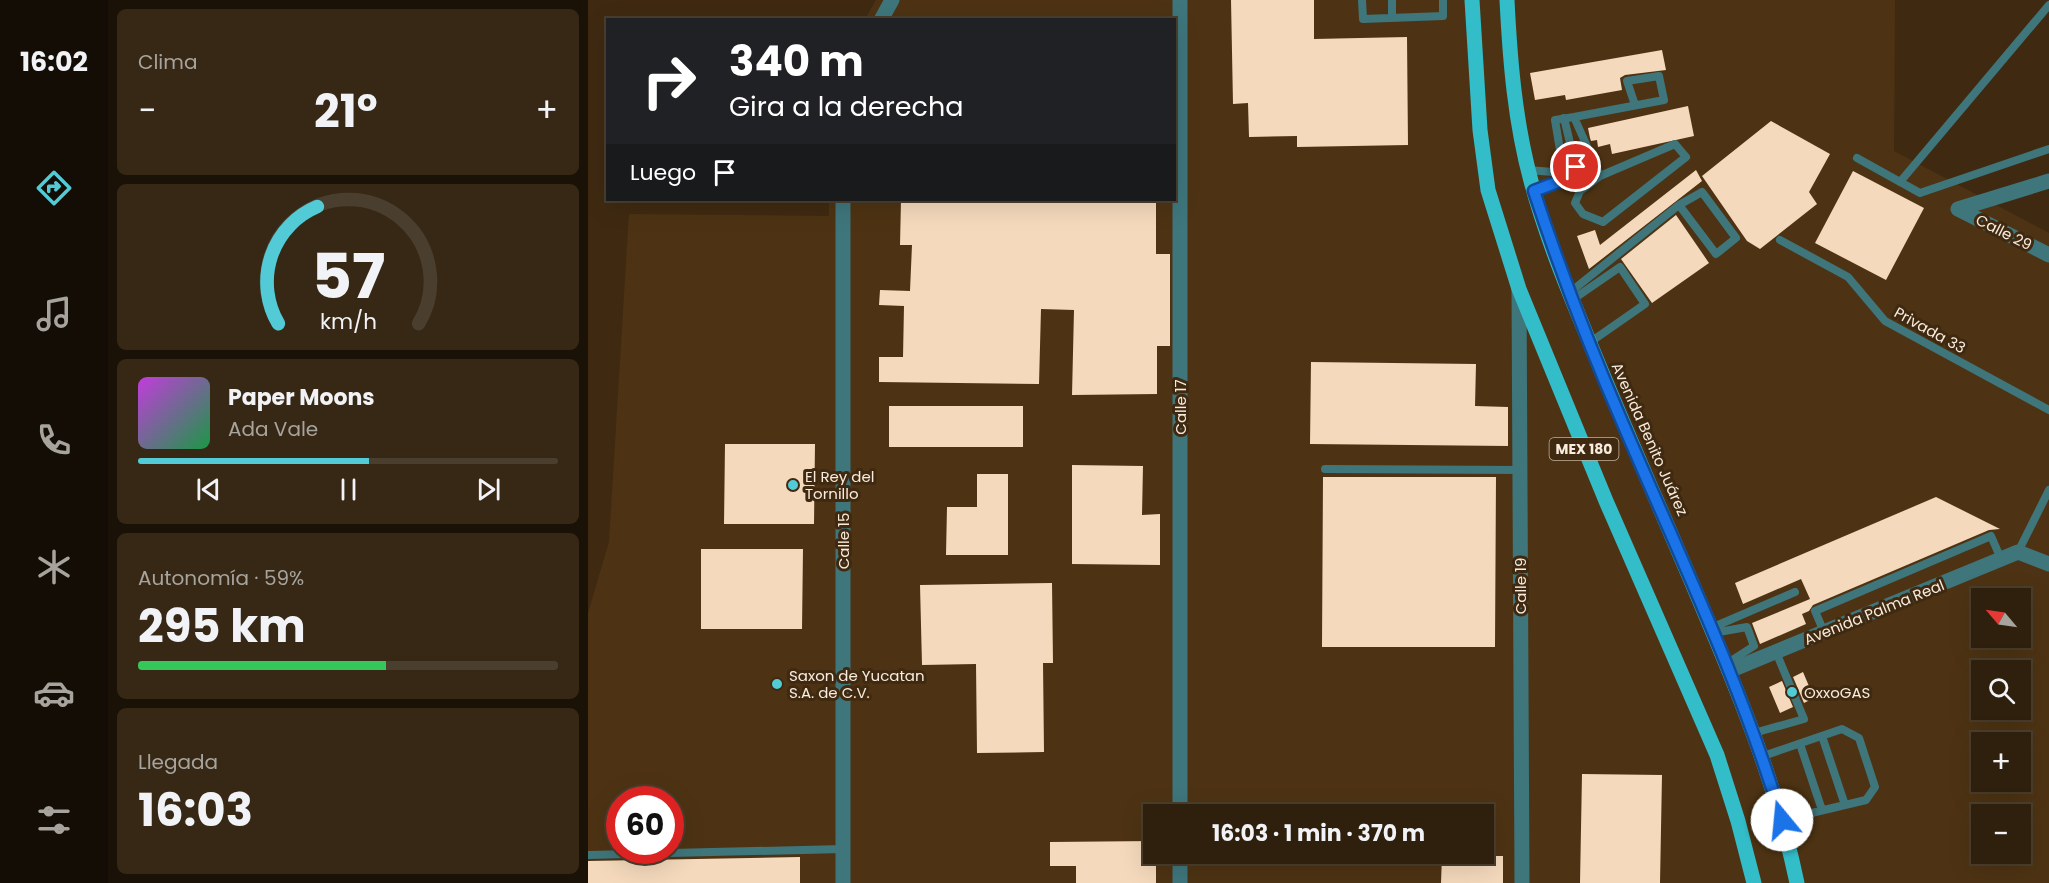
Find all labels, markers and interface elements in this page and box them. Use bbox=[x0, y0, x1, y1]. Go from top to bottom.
text: 340 m bbox=[729, 32, 864, 91]
icon: right bbox=[630, 42, 708, 120]
text: 16:02 bbox=[20, 43, 88, 80]
text: Clima bbox=[138, 48, 197, 76]
text: 21° bbox=[314, 80, 378, 143]
text: − bbox=[138, 87, 156, 134]
text: + bbox=[535, 87, 558, 134]
text: Gira a la derecha bbox=[729, 88, 963, 125]
pin bbox=[1550, 141, 1601, 192]
icon: arrive bbox=[1559, 150, 1592, 183]
icon: arrive bbox=[708, 156, 741, 189]
text: Luego bbox=[630, 157, 696, 188]
icon: directions bbox=[33, 167, 75, 209]
street label: Calle 29 bbox=[1972, 209, 2036, 255]
text: 57 bbox=[311, 232, 385, 320]
icon: music bbox=[33, 293, 75, 335]
street label: Privada 33 bbox=[1891, 302, 1969, 358]
text: km/h bbox=[319, 306, 377, 337]
street label: Avenida Benito Juárez bbox=[1607, 359, 1693, 519]
street label: Calle 17 bbox=[1170, 379, 1191, 435]
text: Paper Moons bbox=[228, 382, 375, 413]
text: Ada Vale bbox=[228, 415, 318, 443]
icon: phone bbox=[33, 419, 75, 461]
road number: MEX 180 bbox=[1550, 438, 1618, 460]
place label: El Rey del Tornillo bbox=[805, 466, 874, 504]
icon: previous bbox=[192, 473, 225, 506]
icon: pause bbox=[332, 473, 365, 506]
icon: next bbox=[472, 473, 505, 506]
marker: El Rey del Tornillo bbox=[786, 478, 800, 492]
street label: Calle 15 bbox=[833, 513, 854, 569]
icon: climate bbox=[33, 546, 75, 588]
street label: Calle 19 bbox=[1510, 558, 1531, 614]
text: Autonomía · 59% bbox=[138, 564, 304, 592]
street label: Avenida Palma Real bbox=[1801, 574, 1947, 650]
north arrow bbox=[1971, 588, 2031, 648]
map controls bbox=[1971, 588, 2031, 864]
text: 295 km bbox=[138, 595, 306, 658]
button: search bbox=[1971, 660, 2031, 720]
place label: Saxon de Yucatan S.A. de C.V. bbox=[789, 665, 925, 703]
icon: car bbox=[33, 672, 75, 714]
marker: Saxon de Yucatan S.A. de C.V. bbox=[770, 677, 784, 691]
place label: OxxoGAS bbox=[1804, 682, 1870, 703]
marker: OxxoGAS bbox=[1785, 685, 1799, 699]
button: + bbox=[1971, 732, 2031, 792]
text: Llegada bbox=[138, 748, 218, 776]
text: 16:03 bbox=[138, 779, 253, 842]
speed limit sign: 60 bbox=[606, 786, 684, 864]
position arrow bbox=[1750, 788, 1814, 852]
icon: filters bbox=[33, 799, 75, 841]
button: − bbox=[1971, 804, 2031, 864]
text: 16:03 · 1 min · 370 m bbox=[1212, 818, 1425, 849]

